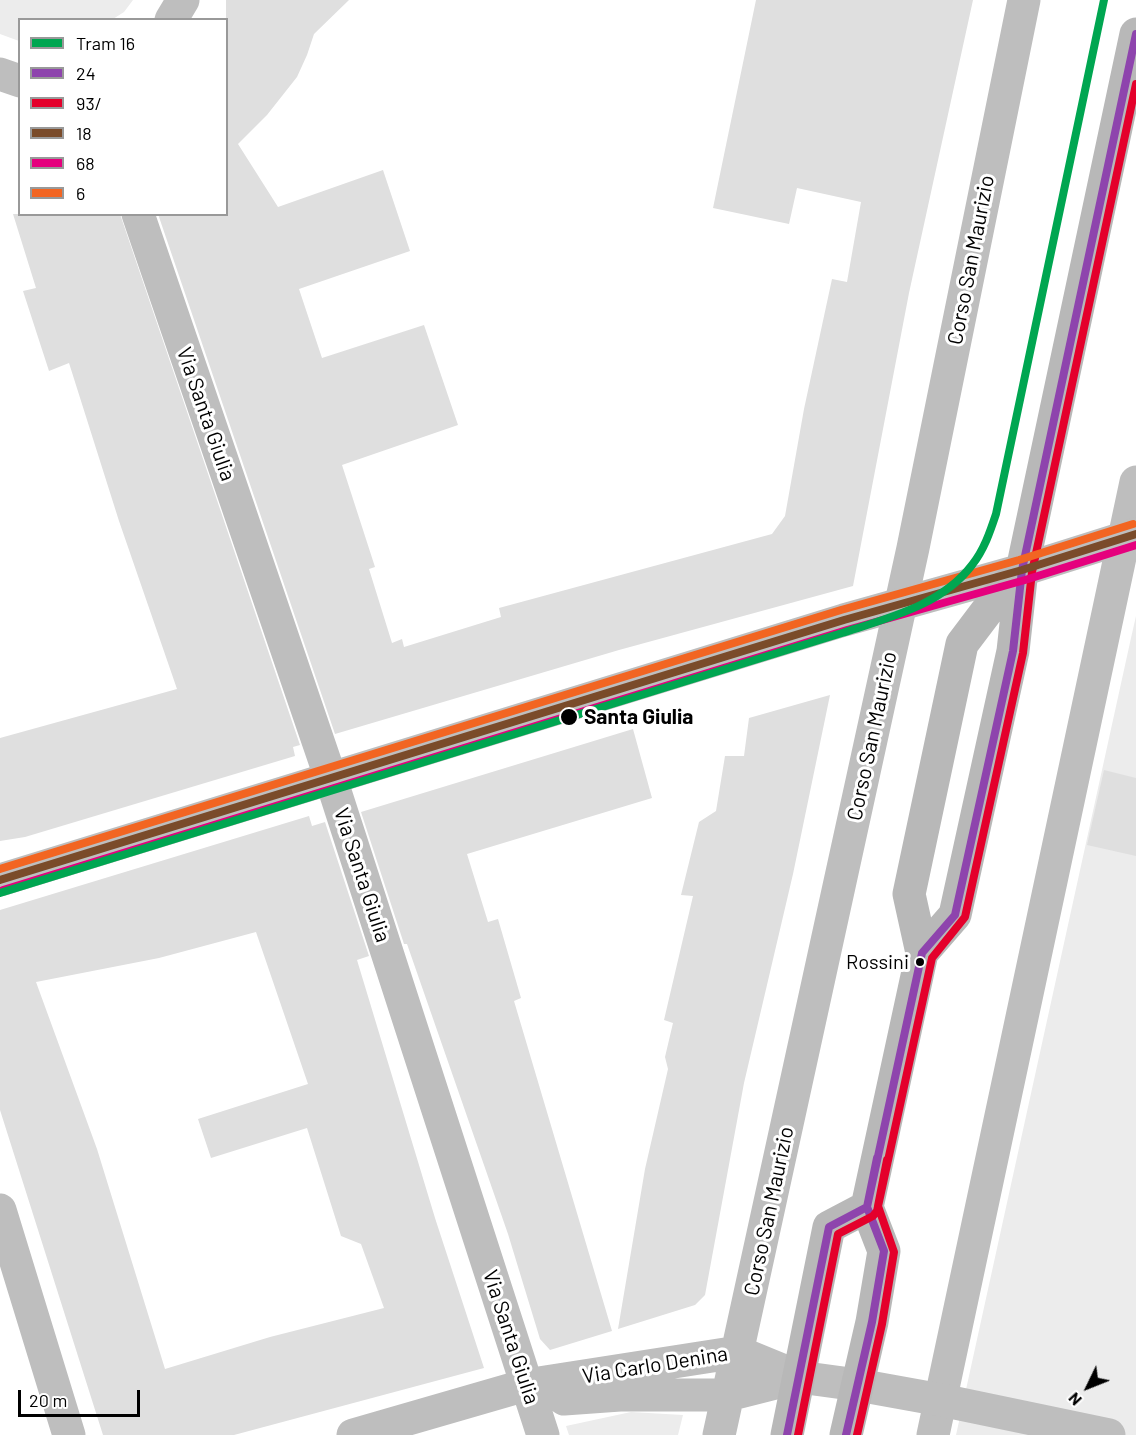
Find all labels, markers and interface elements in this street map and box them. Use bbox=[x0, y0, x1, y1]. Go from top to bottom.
legend bbox=[18, 18, 228, 216]
text: Tram 16 bbox=[76, 32, 135, 54]
text: 24 bbox=[76, 62, 96, 84]
text: 93/ bbox=[76, 92, 102, 114]
text: 18 bbox=[76, 122, 92, 144]
text: 68 bbox=[76, 152, 95, 174]
street label: Corso San Maurizio bbox=[942, 173, 1000, 347]
text: 6 bbox=[76, 182, 85, 204]
street label: Via Santa Giulia bbox=[171, 344, 241, 484]
street label: Corso San Maurizio bbox=[842, 649, 902, 823]
place label: Santa Giulia bbox=[584, 704, 693, 730]
marker: Santa Giulia bbox=[559, 707, 579, 727]
street label: Via Santa Giulia bbox=[328, 805, 396, 945]
place label: Rossini bbox=[846, 950, 909, 974]
marker: Rossini bbox=[914, 956, 926, 968]
street label: Corso San Maurizio bbox=[739, 1124, 799, 1298]
street label: Via Santa Giulia bbox=[477, 1267, 545, 1407]
street label: Via Carlo Denina bbox=[580, 1341, 730, 1389]
north arrow bbox=[1058, 1357, 1118, 1417]
scale bar bbox=[21, 1378, 142, 1416]
text: 20 m bbox=[29, 1389, 67, 1411]
text: N bbox=[1064, 1389, 1085, 1410]

